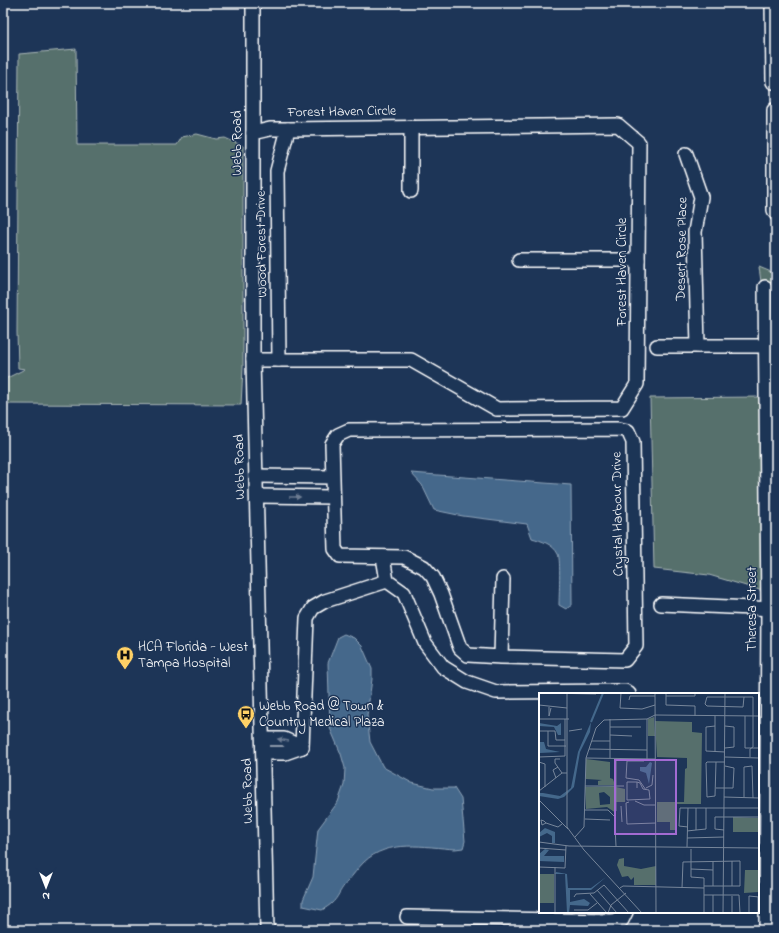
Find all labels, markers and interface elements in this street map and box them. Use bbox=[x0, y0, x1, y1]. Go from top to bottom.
street label: Forest Haven Circle bbox=[287, 101, 397, 123]
street label: Webb Road bbox=[227, 110, 248, 176]
street label: Wood Forest Drive bbox=[251, 190, 273, 298]
street label: Desert Rose Place bbox=[671, 196, 693, 302]
street label: Forest Haven Circle bbox=[612, 217, 633, 327]
street label: Webb Road bbox=[229, 434, 251, 500]
street label: Crystal Harbour Drive bbox=[606, 451, 631, 577]
one-way arrow bbox=[289, 494, 302, 500]
street label: Theresa Street bbox=[742, 566, 763, 652]
place label: HCA Florida - West Tampa Hospital bbox=[138, 637, 248, 674]
hospital icon: HCA Florida - West Tampa Hospital bbox=[115, 645, 135, 670]
inset map bbox=[539, 693, 759, 913]
place label: Webb Road @ Town & Country Medical Plaza bbox=[259, 696, 385, 734]
bus stop icon: Webb Road @ Town & Country Medical Plaza bbox=[236, 704, 256, 729]
one-way arrow bbox=[277, 737, 289, 743]
street label: Webb Road bbox=[237, 758, 259, 824]
north arrow bbox=[26, 867, 66, 907]
text: N bbox=[42, 888, 50, 904]

